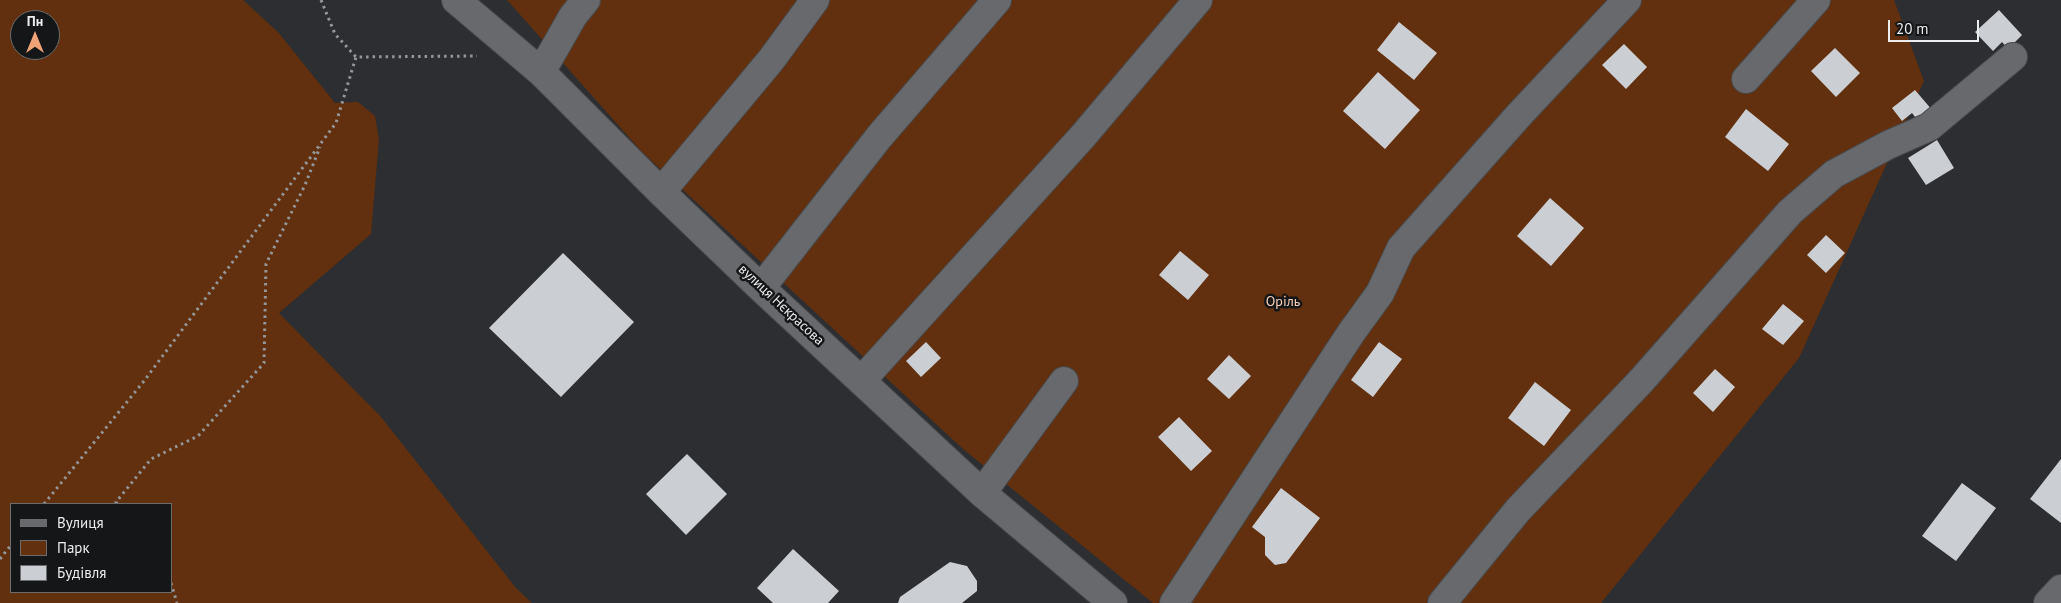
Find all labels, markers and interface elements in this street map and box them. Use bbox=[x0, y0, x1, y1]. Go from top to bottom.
north arrow bbox=[10, 10, 60, 60]
scale bar bbox=[1891, 10, 1982, 42]
text: Пн bbox=[27, 12, 43, 30]
text: 20 m bbox=[1896, 19, 1929, 38]
street label: вулиця Нєкрасова bbox=[735, 261, 827, 349]
park label: Оріль bbox=[1266, 294, 1300, 310]
legend bbox=[10, 503, 172, 593]
text: Вулиця bbox=[57, 513, 104, 532]
text: Парк bbox=[57, 538, 90, 557]
text: Будівля bbox=[57, 563, 106, 582]

